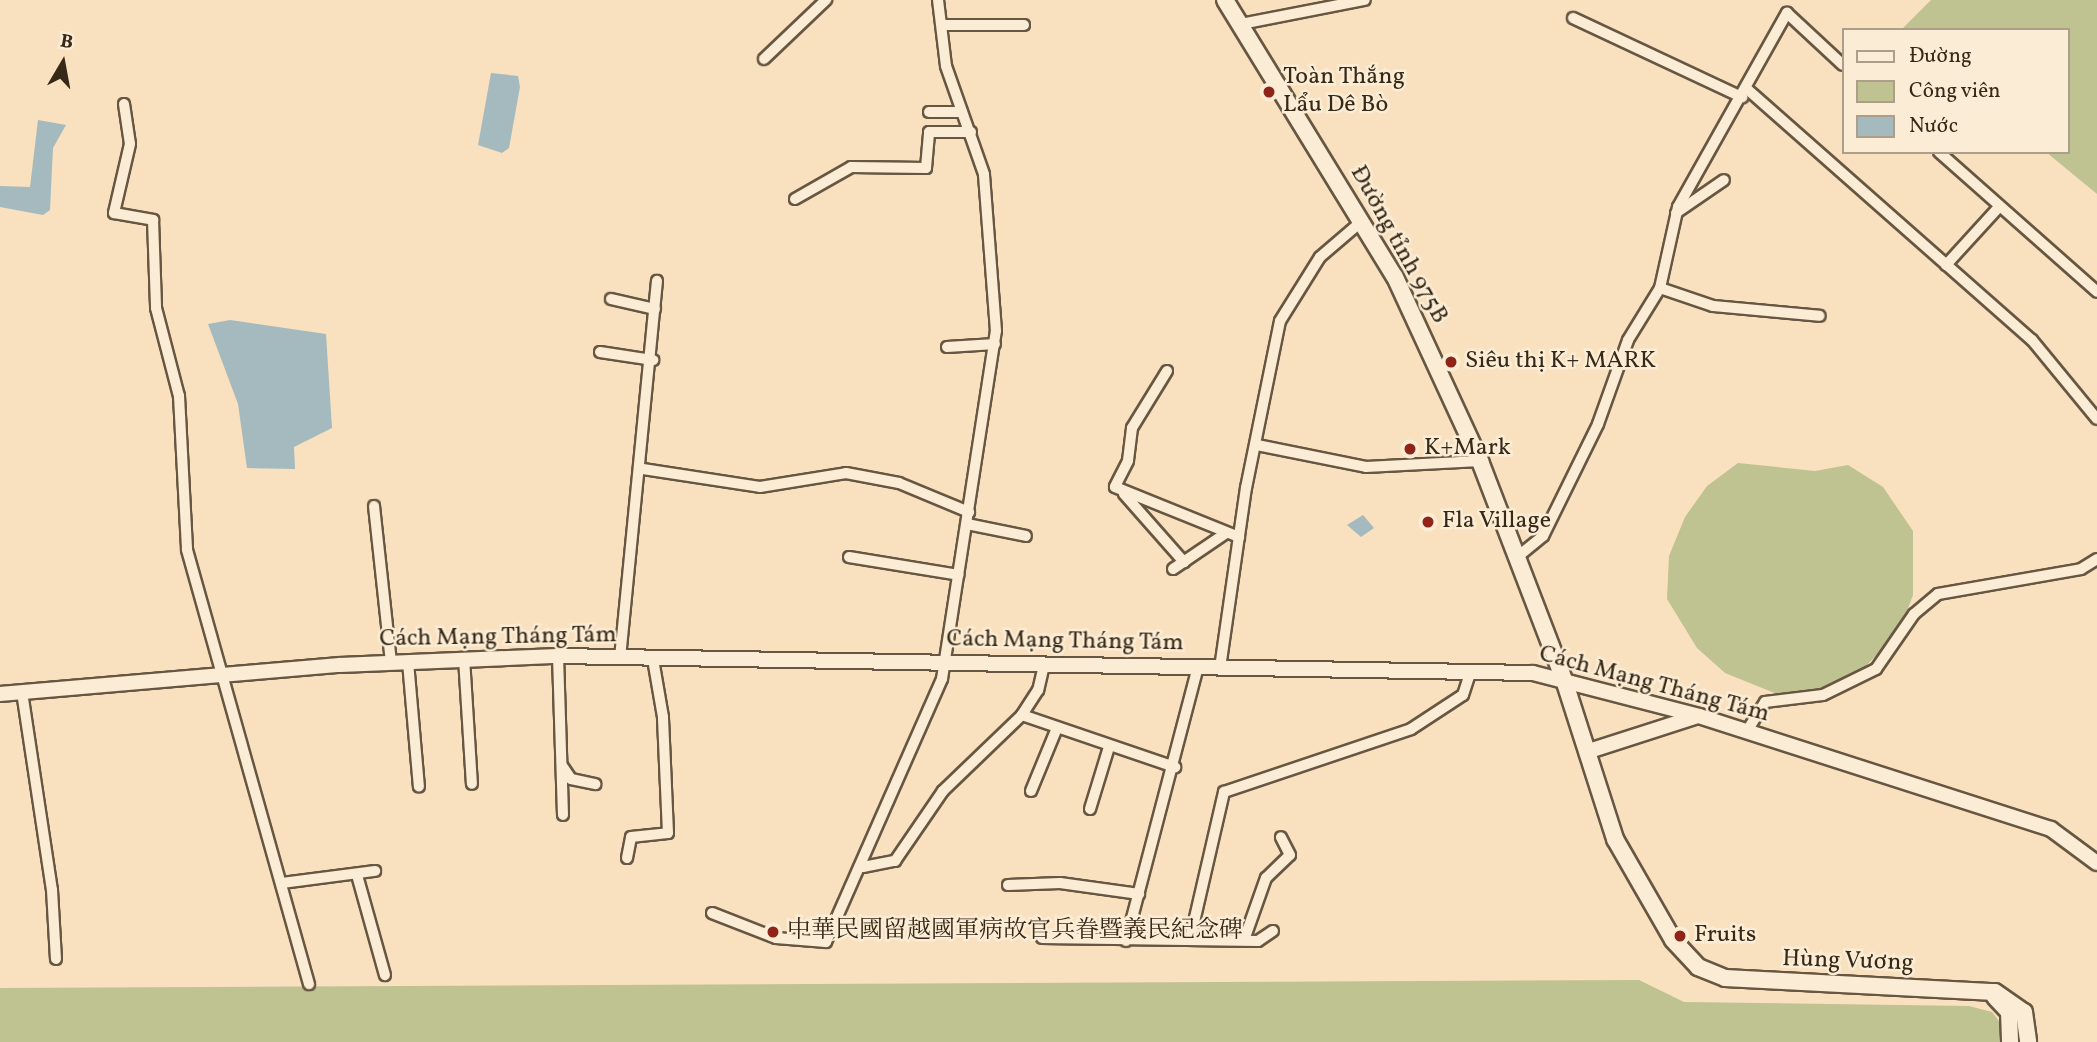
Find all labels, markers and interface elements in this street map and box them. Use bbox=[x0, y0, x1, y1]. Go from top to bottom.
north arrow bbox=[28, 28, 98, 98]
text: B bbox=[58, 28, 75, 56]
legend bbox=[1842, 28, 2069, 154]
text: Đường bbox=[1909, 42, 1972, 71]
place label: Toàn Thắng Lẩu Dê Bò bbox=[1283, 64, 1406, 120]
text: Công viên bbox=[1909, 77, 2001, 106]
marker: Toàn Thắng Lẩu Dê Bò bbox=[1261, 84, 1277, 100]
text: Nước bbox=[1909, 112, 1958, 141]
street label: Đường tỉnh 975B bbox=[1343, 161, 1453, 329]
place label: Siêu thị K+ MARK bbox=[1465, 348, 1656, 376]
marker: Siêu thị K+ MARK bbox=[1443, 354, 1459, 370]
place label: K+Mark bbox=[1424, 435, 1511, 463]
marker: K+Mark bbox=[1402, 441, 1418, 457]
place label: Fla Village bbox=[1442, 508, 1552, 536]
marker: Fla Village bbox=[1420, 514, 1436, 530]
street label: Cách Mạng Tháng Tám bbox=[378, 622, 618, 654]
street label: Cách Mạng Tháng Tám bbox=[945, 626, 1185, 658]
street label: Cách Mạng Tháng Tám bbox=[1535, 640, 1773, 730]
place label: 中華民國留越國軍病故官兵眷暨義民紀念碑 bbox=[787, 918, 1243, 946]
place label: Fruits bbox=[1694, 922, 1756, 950]
marker: 中華民國留越國軍病故官兵眷暨義民紀念碑 bbox=[765, 924, 781, 940]
marker: Fruits bbox=[1672, 928, 1688, 944]
street label: Hùng Vương bbox=[1781, 945, 1915, 979]

